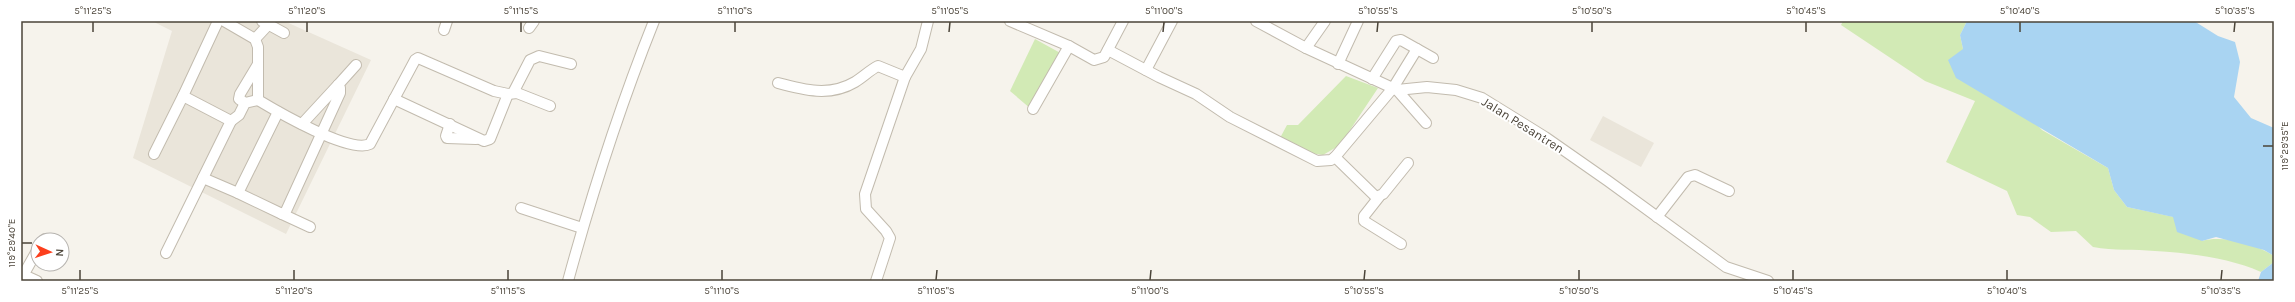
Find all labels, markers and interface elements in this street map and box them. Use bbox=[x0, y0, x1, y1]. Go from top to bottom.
text: 5°11'25"S bbox=[74, 5, 112, 17]
text: 5°11'20"S bbox=[288, 5, 326, 17]
text: 5°11'15"S bbox=[503, 5, 539, 17]
text: 5°11'10"S bbox=[717, 5, 753, 17]
text: 5°11'05"S bbox=[931, 5, 969, 17]
text: 5°11'00"S bbox=[1145, 5, 1183, 17]
text: 5°10'55"S bbox=[1358, 5, 1398, 17]
text: 5°10'50"S bbox=[1572, 5, 1612, 17]
text: 5°10'45"S bbox=[1786, 5, 1826, 17]
text: 5°10'40"S bbox=[2000, 5, 2040, 17]
text: 5°10'35"S bbox=[2215, 5, 2255, 17]
street label: Jalan Pesantren bbox=[1479, 94, 1567, 156]
text: 119°29'35"E bbox=[2279, 122, 2291, 170]
text: 119°29'40"E bbox=[6, 219, 18, 267]
north arrow bbox=[30, 232, 70, 272]
text: N bbox=[53, 248, 66, 257]
text: 5°11'25"S bbox=[61, 285, 99, 297]
text: 5°11'20"S bbox=[275, 285, 313, 297]
text: 5°11'15"S bbox=[490, 285, 526, 297]
text: 5°11'10"S bbox=[704, 285, 740, 297]
text: 5°11'05"S bbox=[917, 285, 955, 297]
text: 5°11'00"S bbox=[1131, 285, 1169, 297]
text: 5°10'55"S bbox=[1344, 285, 1384, 297]
text: 5°10'50"S bbox=[1559, 285, 1599, 297]
text: 5°10'45"S bbox=[1773, 285, 1813, 297]
text: 5°10'40"S bbox=[1987, 285, 2027, 297]
text: 5°10'35"S bbox=[2201, 285, 2241, 297]

